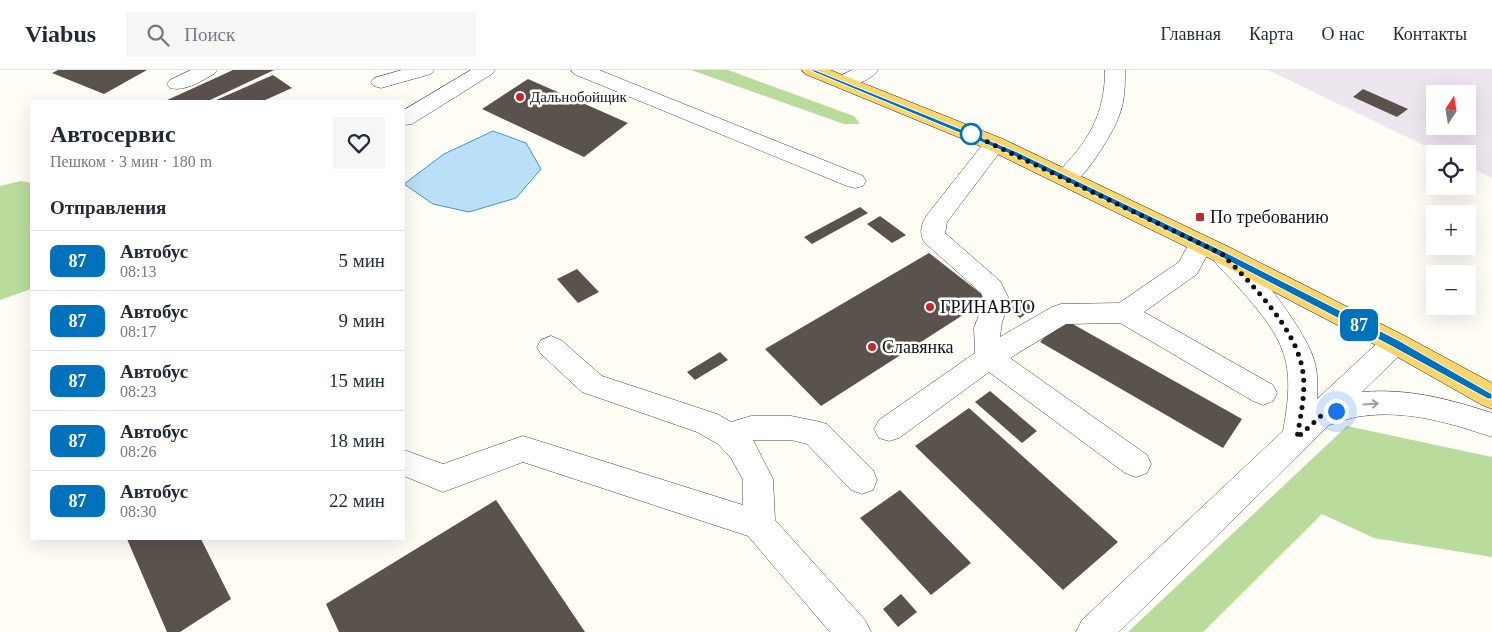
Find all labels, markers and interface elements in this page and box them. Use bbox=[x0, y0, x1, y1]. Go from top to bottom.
search box bbox=[126, 12, 476, 57]
text: Viabus bbox=[25, 21, 96, 47]
icon: search bbox=[144, 21, 172, 49]
text: Поиск bbox=[184, 24, 235, 45]
text: Главная bbox=[1161, 24, 1221, 44]
text: Карта bbox=[1249, 24, 1294, 44]
text: О нас bbox=[1322, 24, 1365, 44]
text: Контакты bbox=[1393, 24, 1467, 44]
north arrow bbox=[1426, 85, 1476, 135]
map controls bbox=[1426, 85, 1476, 315]
place label: Дальнобойщик bbox=[530, 89, 628, 105]
marker: Дальнобойщик bbox=[514, 91, 526, 103]
button: heart bbox=[333, 117, 385, 169]
text: Автосервис bbox=[50, 121, 176, 147]
unlabelled marker bbox=[960, 123, 982, 145]
button: locate bbox=[1426, 145, 1476, 195]
text: Пешком · 3 мин · 180 m bbox=[50, 153, 212, 170]
text: Отправления bbox=[50, 197, 166, 218]
button: + bbox=[1426, 205, 1476, 255]
place label: По требованию bbox=[1210, 207, 1329, 227]
marker: По требованию bbox=[1194, 211, 1206, 223]
text: Автобус bbox=[120, 241, 188, 262]
text: 5 мин bbox=[338, 250, 385, 271]
text: 87 bbox=[69, 251, 87, 271]
text: 08:13 bbox=[120, 263, 156, 280]
button: − bbox=[1426, 265, 1476, 315]
place label: ГРИНАВТО bbox=[940, 297, 1035, 317]
text: Автобус bbox=[120, 301, 188, 322]
marker: ГРИНАВТО bbox=[924, 301, 936, 313]
line badge: 87 bbox=[1336, 309, 1382, 341]
text: 9 мин bbox=[338, 310, 385, 331]
text: 87 bbox=[69, 311, 87, 331]
text: 87 bbox=[1350, 315, 1368, 335]
text: 08:17 bbox=[120, 323, 156, 340]
place label: Славянка bbox=[882, 337, 954, 357]
marker: Славянка bbox=[866, 341, 878, 353]
text: Автобус bbox=[120, 361, 188, 382]
text: 15 мин bbox=[329, 370, 385, 391]
text: 87 bbox=[69, 371, 87, 391]
text: 08:23 bbox=[120, 383, 156, 400]
your location bbox=[1324, 399, 1349, 424]
one-way arrow bbox=[1362, 399, 1378, 408]
text: Автобус bbox=[120, 421, 188, 442]
text: 18 мин bbox=[329, 430, 385, 451]
text: 87 bbox=[69, 431, 87, 451]
text: 08:26 bbox=[120, 443, 156, 460]
text: Автобус bbox=[120, 481, 188, 502]
text: 22 мин bbox=[329, 490, 385, 511]
text: 87 bbox=[69, 491, 87, 511]
text: 08:30 bbox=[120, 503, 156, 520]

